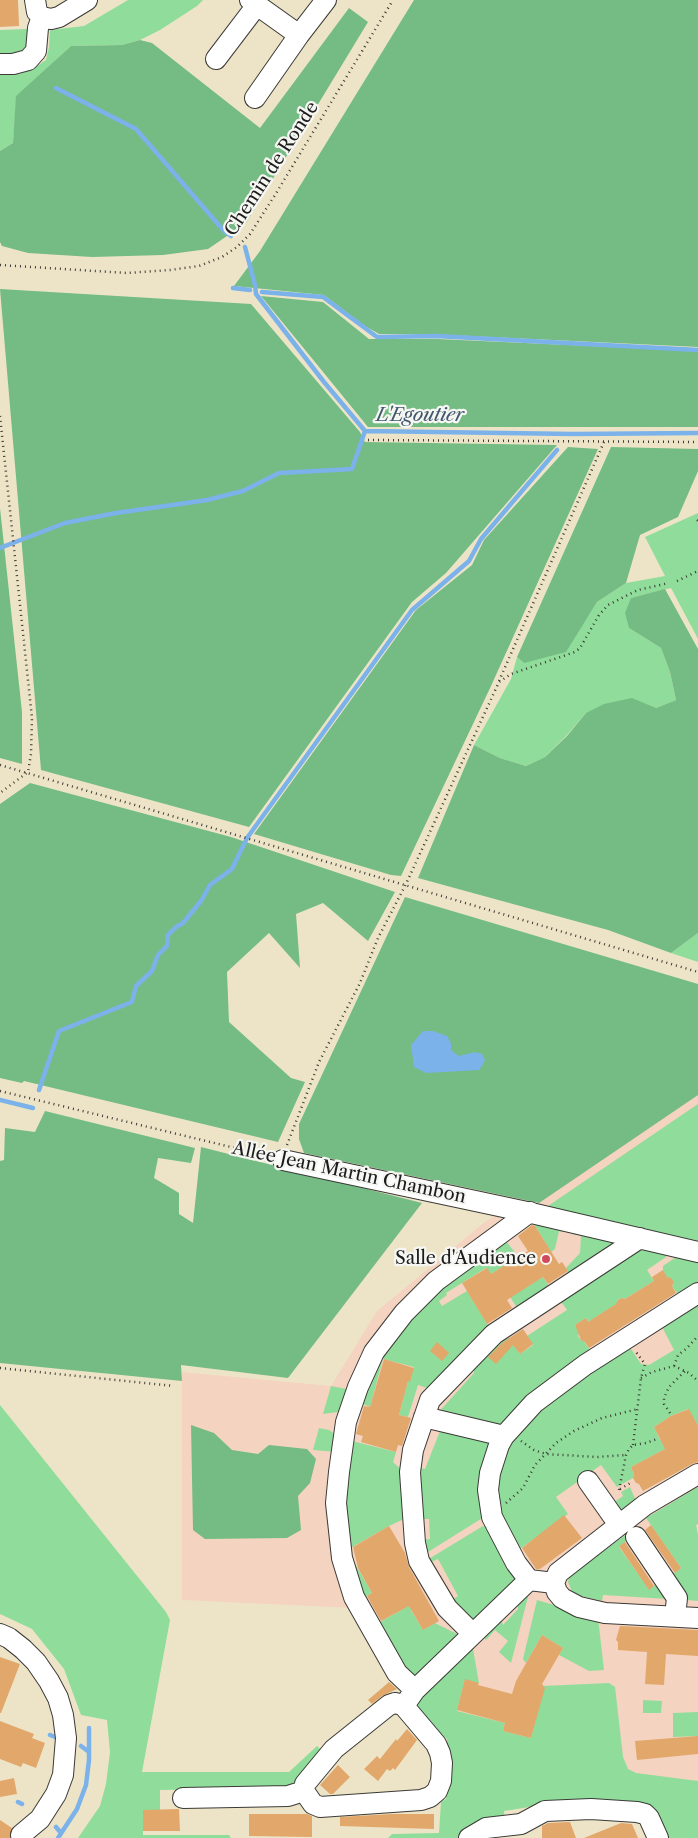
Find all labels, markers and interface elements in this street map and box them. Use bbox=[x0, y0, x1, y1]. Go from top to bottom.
street label: Chemin de Ronde bbox=[221, 98, 323, 240]
water label: L'Egoutier bbox=[376, 405, 464, 427]
street label: Allée Jean Martin Chambon bbox=[230, 1138, 468, 1208]
place label: Salle d'Audience bbox=[395, 1248, 536, 1270]
marker: Salle d'Audience bbox=[540, 1253, 552, 1265]

